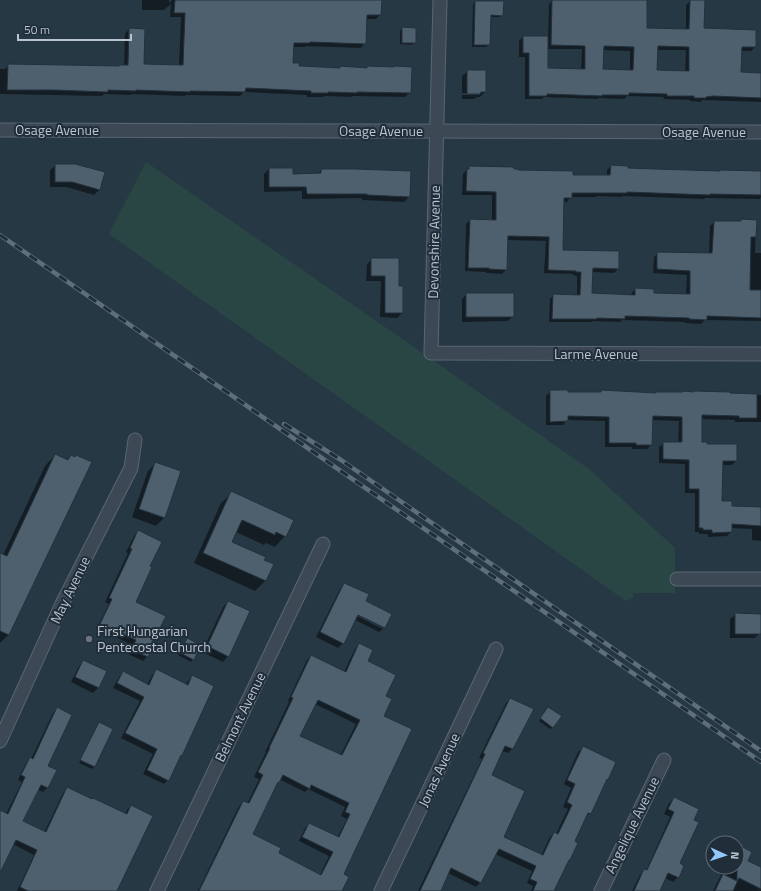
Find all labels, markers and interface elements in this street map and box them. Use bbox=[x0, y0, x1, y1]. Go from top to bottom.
scale bar bbox=[18, 16, 131, 42]
text: 50 m bbox=[24, 20, 50, 39]
street label: Osage Avenue bbox=[15, 119, 99, 140]
street label: Osage Avenue bbox=[339, 120, 423, 141]
street label: Osage Avenue bbox=[662, 121, 746, 142]
street label: Devonshire Avenue bbox=[422, 185, 445, 299]
street label: Larme Avenue bbox=[554, 343, 638, 364]
street label: May Avenue bbox=[44, 553, 95, 627]
place label: First Hungarian Pentecostal Church bbox=[97, 620, 211, 657]
marker: First Hungarian Pentecostal Church bbox=[84, 634, 94, 644]
street label: Belmont Avenue bbox=[209, 668, 270, 765]
street label: Jonas Avenue bbox=[412, 729, 465, 810]
street label: Angelique Avenue bbox=[599, 773, 664, 877]
north arrow bbox=[705, 835, 745, 875]
text: N bbox=[727, 851, 743, 860]

